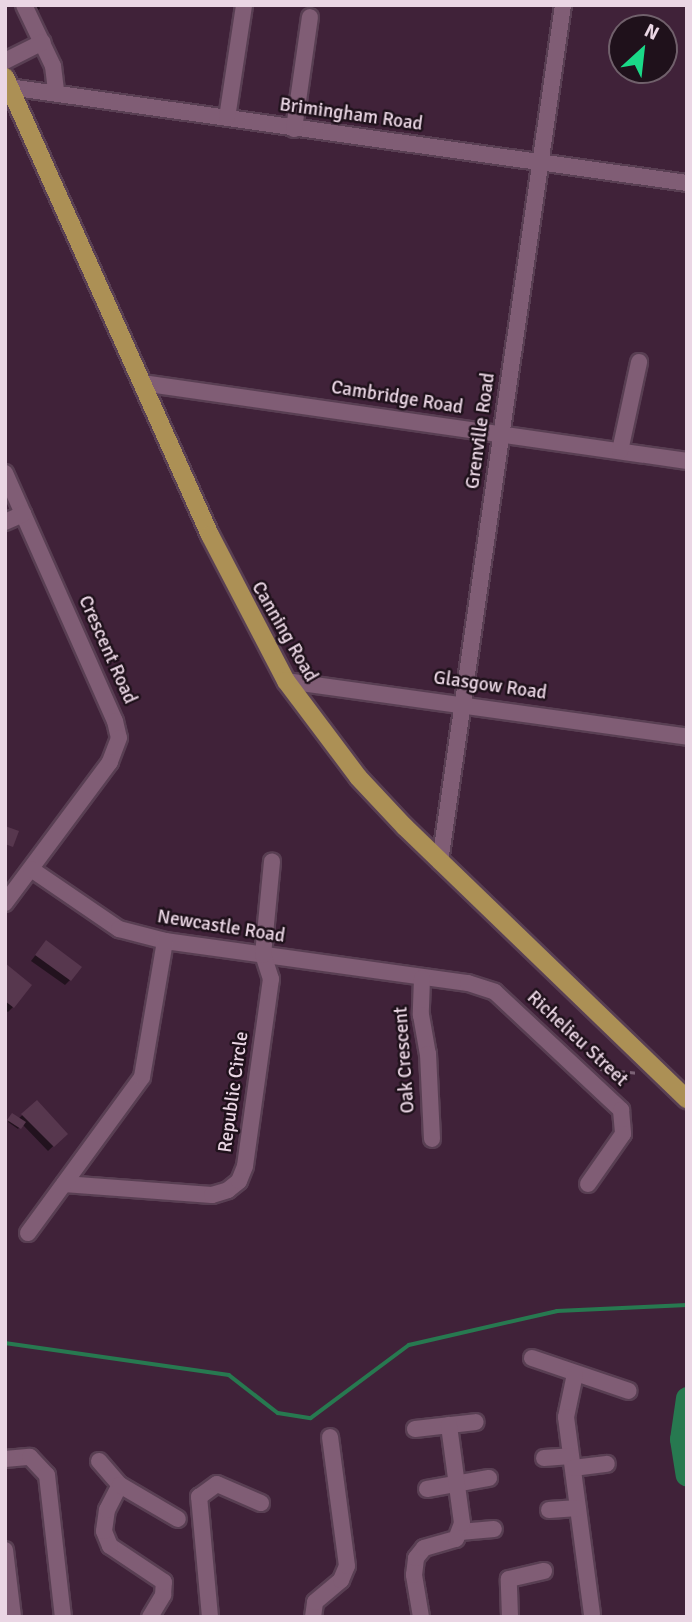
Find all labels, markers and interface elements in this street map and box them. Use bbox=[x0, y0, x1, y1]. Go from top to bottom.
north arrow bbox=[608, 14, 678, 84]
text: N bbox=[640, 18, 663, 46]
street label: Brimingham Road bbox=[278, 94, 424, 136]
street label: Grenville Road bbox=[462, 371, 500, 491]
street label: Cambridge Road bbox=[330, 376, 464, 420]
street label: Canning Road bbox=[246, 578, 322, 686]
street label: Crescent Road bbox=[73, 592, 141, 708]
street label: Glasgow Road bbox=[432, 667, 548, 705]
street label: Newcastle Road bbox=[156, 906, 286, 948]
street label: Richelieu Street bbox=[522, 986, 632, 1092]
street label: Oak Crescent bbox=[390, 1006, 420, 1114]
street label: Republic Circle bbox=[214, 1030, 254, 1154]

